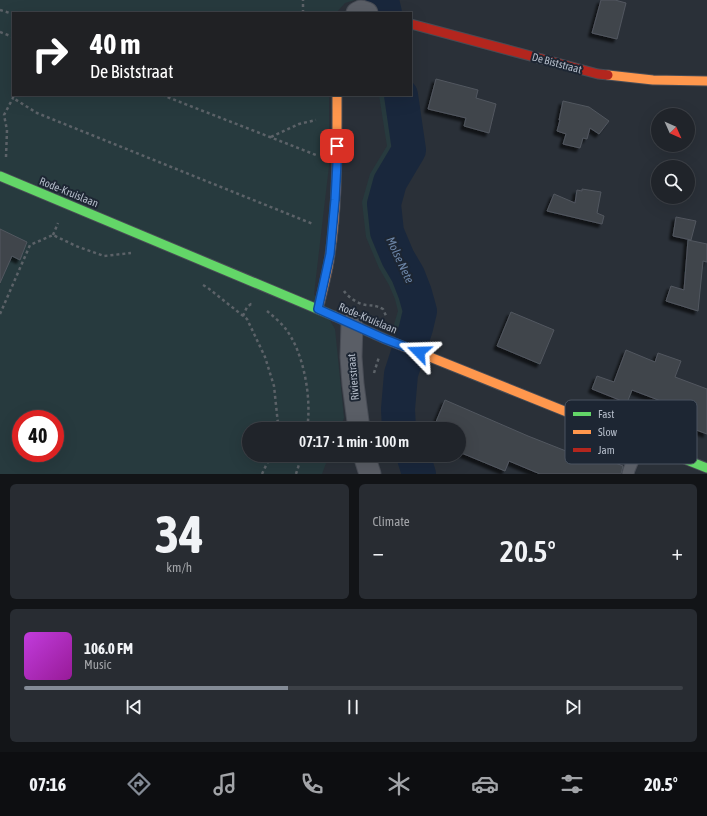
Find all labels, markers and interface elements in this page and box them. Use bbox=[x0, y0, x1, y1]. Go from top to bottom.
icon: right bbox=[24, 28, 76, 80]
text: 40 m bbox=[90, 28, 140, 60]
street label: De Biststraat bbox=[531, 51, 583, 75]
text: De Biststraat bbox=[90, 61, 173, 82]
north arrow bbox=[651, 108, 695, 152]
map controls bbox=[651, 108, 695, 204]
pin bbox=[320, 129, 354, 163]
icon: arrive bbox=[326, 135, 348, 157]
button: search bbox=[651, 160, 695, 204]
street label: Rode-Kruislaan bbox=[38, 175, 100, 209]
water label: Molse Nete bbox=[383, 235, 417, 286]
street label: Rode-Kruislaan bbox=[337, 300, 399, 336]
position arrow bbox=[398, 331, 440, 373]
street label: Rivierstraat bbox=[345, 353, 361, 401]
legend bbox=[565, 400, 697, 464]
text: Fast bbox=[598, 408, 614, 420]
speed limit sign: 40 bbox=[12, 410, 64, 462]
text: Slow bbox=[598, 426, 617, 438]
text: 07:17 · 1 min · 100 m bbox=[299, 433, 409, 450]
text: Jam bbox=[598, 444, 615, 456]
text: 34 bbox=[155, 504, 204, 564]
text: Climate bbox=[373, 514, 410, 529]
text: 20.5° bbox=[500, 534, 556, 568]
text: − bbox=[373, 539, 384, 565]
text: + bbox=[672, 539, 683, 565]
text: km/h bbox=[166, 560, 192, 575]
text: 106.0 FM bbox=[84, 640, 133, 657]
text: Music bbox=[84, 657, 111, 672]
icon: previous bbox=[123, 696, 145, 718]
icon: pause bbox=[342, 696, 364, 718]
icon: next bbox=[562, 696, 584, 718]
icon: directions bbox=[125, 770, 153, 798]
icon: music bbox=[211, 770, 239, 798]
icon: phone bbox=[298, 770, 326, 798]
icon: climate bbox=[385, 770, 413, 798]
icon: car bbox=[471, 770, 499, 798]
icon: filters bbox=[558, 770, 586, 798]
text: 07:16 bbox=[29, 774, 66, 795]
text: 20.5° bbox=[644, 774, 678, 795]

